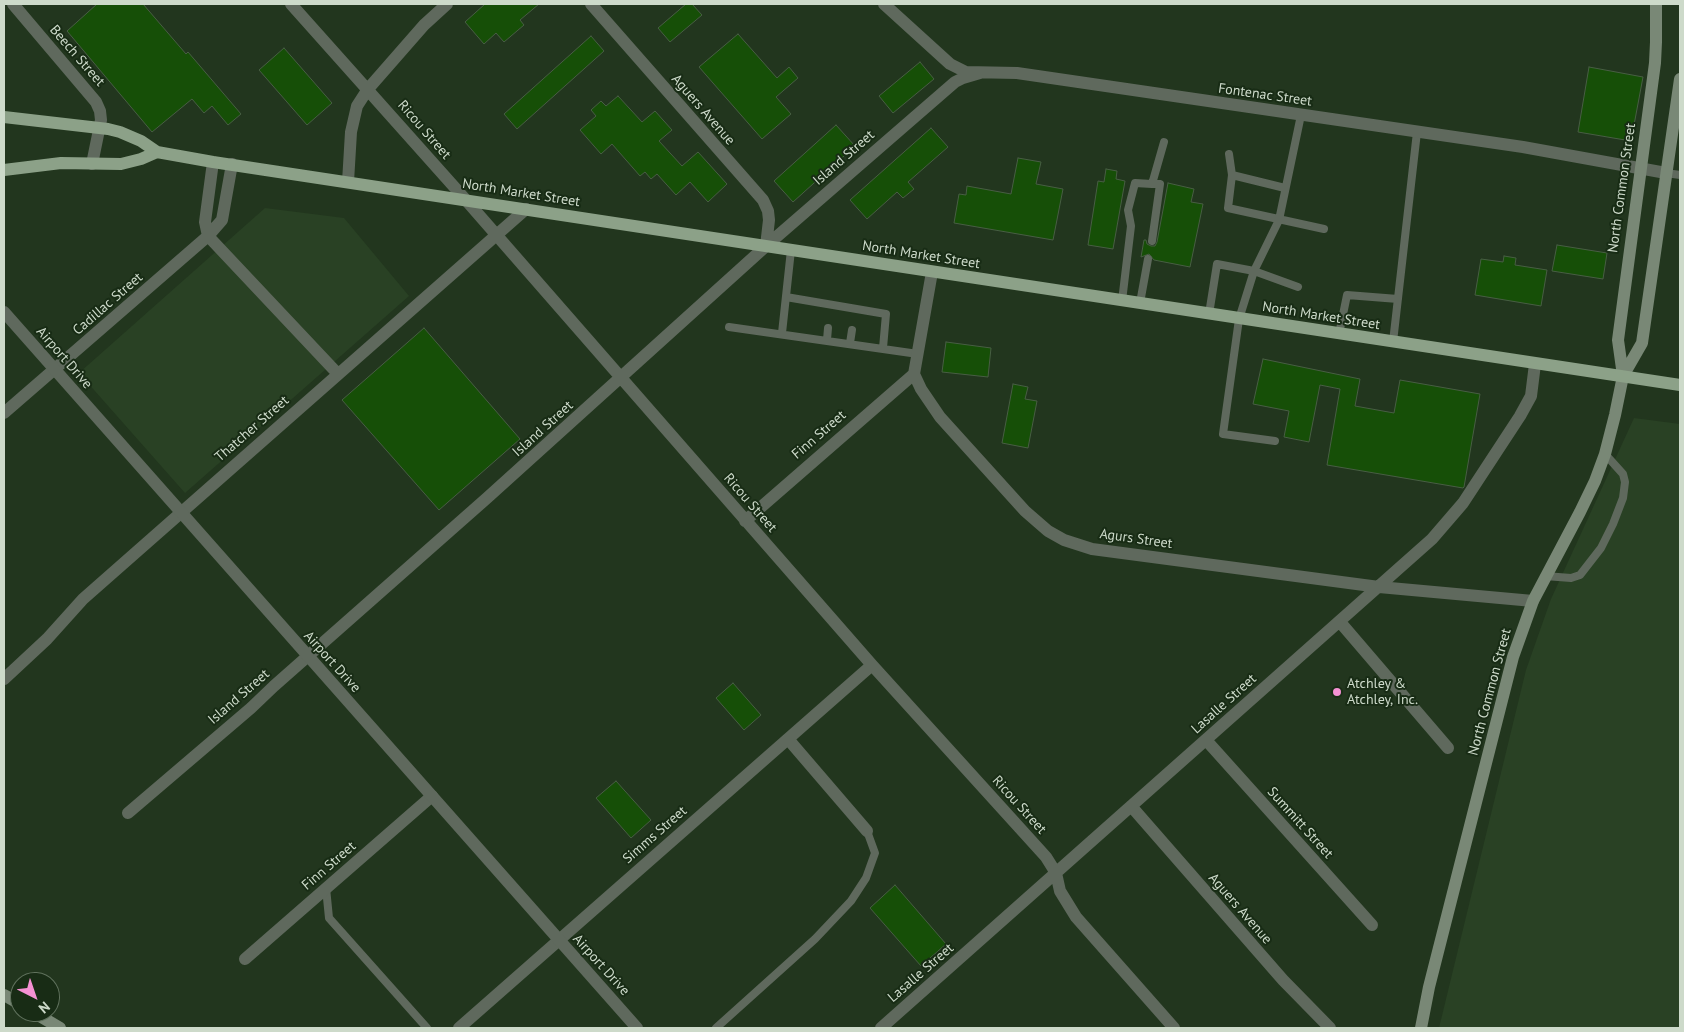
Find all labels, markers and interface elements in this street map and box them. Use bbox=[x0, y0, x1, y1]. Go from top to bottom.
street label: Beech Street bbox=[46, 22, 108, 90]
street label: Aguers Avenue bbox=[668, 71, 738, 149]
street label: Fontenac Street bbox=[1217, 80, 1313, 110]
street label: Ricou Street bbox=[394, 97, 454, 163]
street label: North Common Street bbox=[1605, 122, 1639, 254]
street label: Island Street bbox=[810, 127, 878, 189]
street label: North Market Street bbox=[461, 175, 581, 211]
street label: North Market Street bbox=[861, 237, 981, 273]
street label: Cadillac Street bbox=[70, 269, 146, 339]
street label: North Market Street bbox=[1261, 298, 1381, 334]
street label: Airport Drive bbox=[32, 324, 96, 392]
street label: Thatcher Street bbox=[212, 392, 292, 466]
street label: Island Street bbox=[509, 397, 577, 461]
street label: Finn Street bbox=[789, 407, 849, 463]
street label: Ricou Street bbox=[720, 470, 780, 536]
street label: Agurs Street bbox=[1099, 526, 1173, 552]
street label: North Common Street bbox=[1465, 627, 1515, 757]
street label: Airport Drive bbox=[300, 628, 364, 696]
street label: Island Street bbox=[205, 666, 273, 728]
street label: Lasalle Street bbox=[1188, 670, 1260, 738]
place label: Atchley & Atchley, Inc. bbox=[1347, 676, 1418, 709]
marker: Atchley & Atchley, Inc. bbox=[1331, 686, 1343, 698]
street label: Ricou Street bbox=[988, 772, 1050, 838]
street label: Summitt Street bbox=[1263, 784, 1337, 862]
street label: Simms Street bbox=[620, 803, 690, 867]
street label: Finn Street bbox=[299, 838, 359, 894]
street label: Aguers Avenue bbox=[1205, 870, 1275, 948]
street label: Airport Drive bbox=[569, 931, 633, 999]
street label: Lasalle Street bbox=[885, 940, 957, 1006]
north arrow bbox=[10, 972, 60, 1022]
text: N bbox=[35, 998, 54, 1017]

